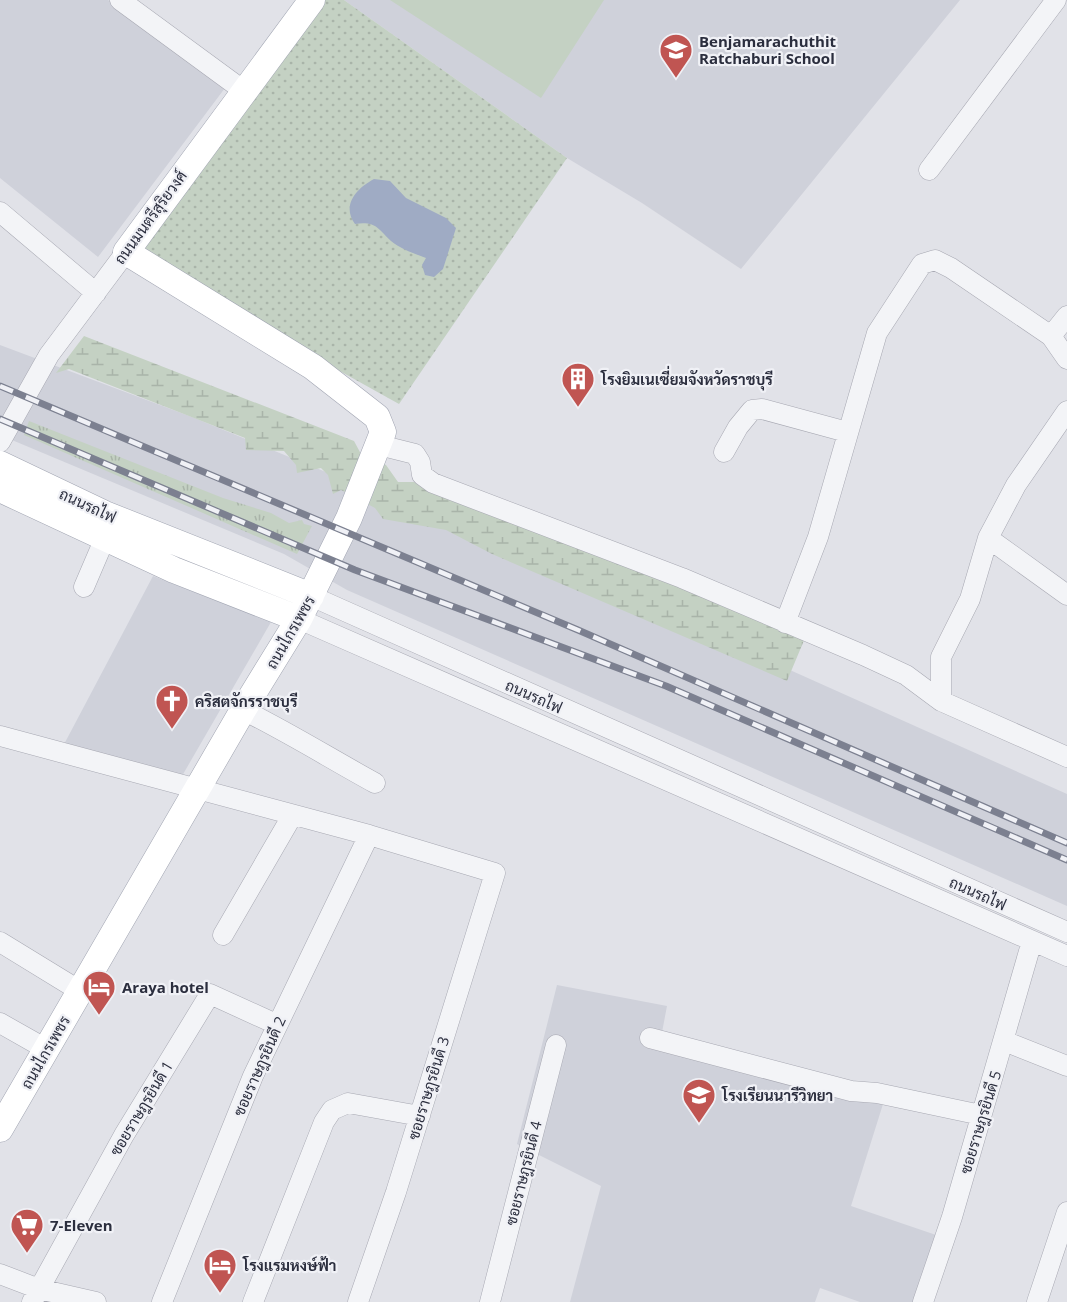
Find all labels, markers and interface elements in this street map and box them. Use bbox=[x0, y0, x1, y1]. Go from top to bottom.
place label: Benjamarachuthit Ratchaburi School bbox=[699, 31, 836, 68]
school or university icon: Benjamarachuthit Ratchaburi School bbox=[658, 32, 694, 79]
street label: ถนนมนตรีสุริยวงศ์ bbox=[109, 166, 192, 269]
building icon: โรงยิมเนเซี่ยมจังหวัดราชบุรี bbox=[560, 361, 596, 408]
place label: โรงยิมเนเซี่ยมจังหวัดราชบุรี bbox=[600, 365, 773, 391]
street label: ถนนรถไฟ bbox=[56, 483, 120, 527]
street label: ถนนไกรเพชร bbox=[261, 592, 319, 672]
street label: ถนนรถไฟ bbox=[502, 675, 566, 717]
church icon: คริสตจักรราชบุรี bbox=[154, 683, 190, 730]
place label: คริสตจักรราชบุรี bbox=[195, 691, 298, 713]
street label: ถนนรถไฟ bbox=[946, 872, 1010, 914]
hotel icon: Araya hotel bbox=[81, 969, 117, 1016]
place label: Araya hotel bbox=[122, 977, 209, 997]
street label: ถนนไกรเพชร bbox=[16, 1012, 74, 1092]
street label: ซอยราษฎรยินดี 2 bbox=[228, 1013, 291, 1119]
street label: ซอยราษฎรยินดี 3 bbox=[403, 1034, 454, 1142]
street label: ซอยราษฎรยินดี 1 bbox=[105, 1057, 178, 1160]
street label: ซอยราษฎรยินดี 5 bbox=[955, 1068, 1006, 1176]
school or university icon: โรงเรียนนารีวิทยา bbox=[681, 1077, 717, 1124]
place label: โรงเรียนนารีวิทยา bbox=[721, 1085, 833, 1105]
street label: ซอยราษฎรยินดี 4 bbox=[500, 1118, 547, 1228]
supermarket icon: 7-Eleven bbox=[9, 1207, 45, 1254]
place label: 7-Eleven bbox=[50, 1215, 113, 1235]
hotel icon: โรงแรมหงษ์ฟ้า bbox=[202, 1247, 238, 1294]
place label: โรงแรมหงษ์ฟ้า bbox=[242, 1255, 336, 1275]

